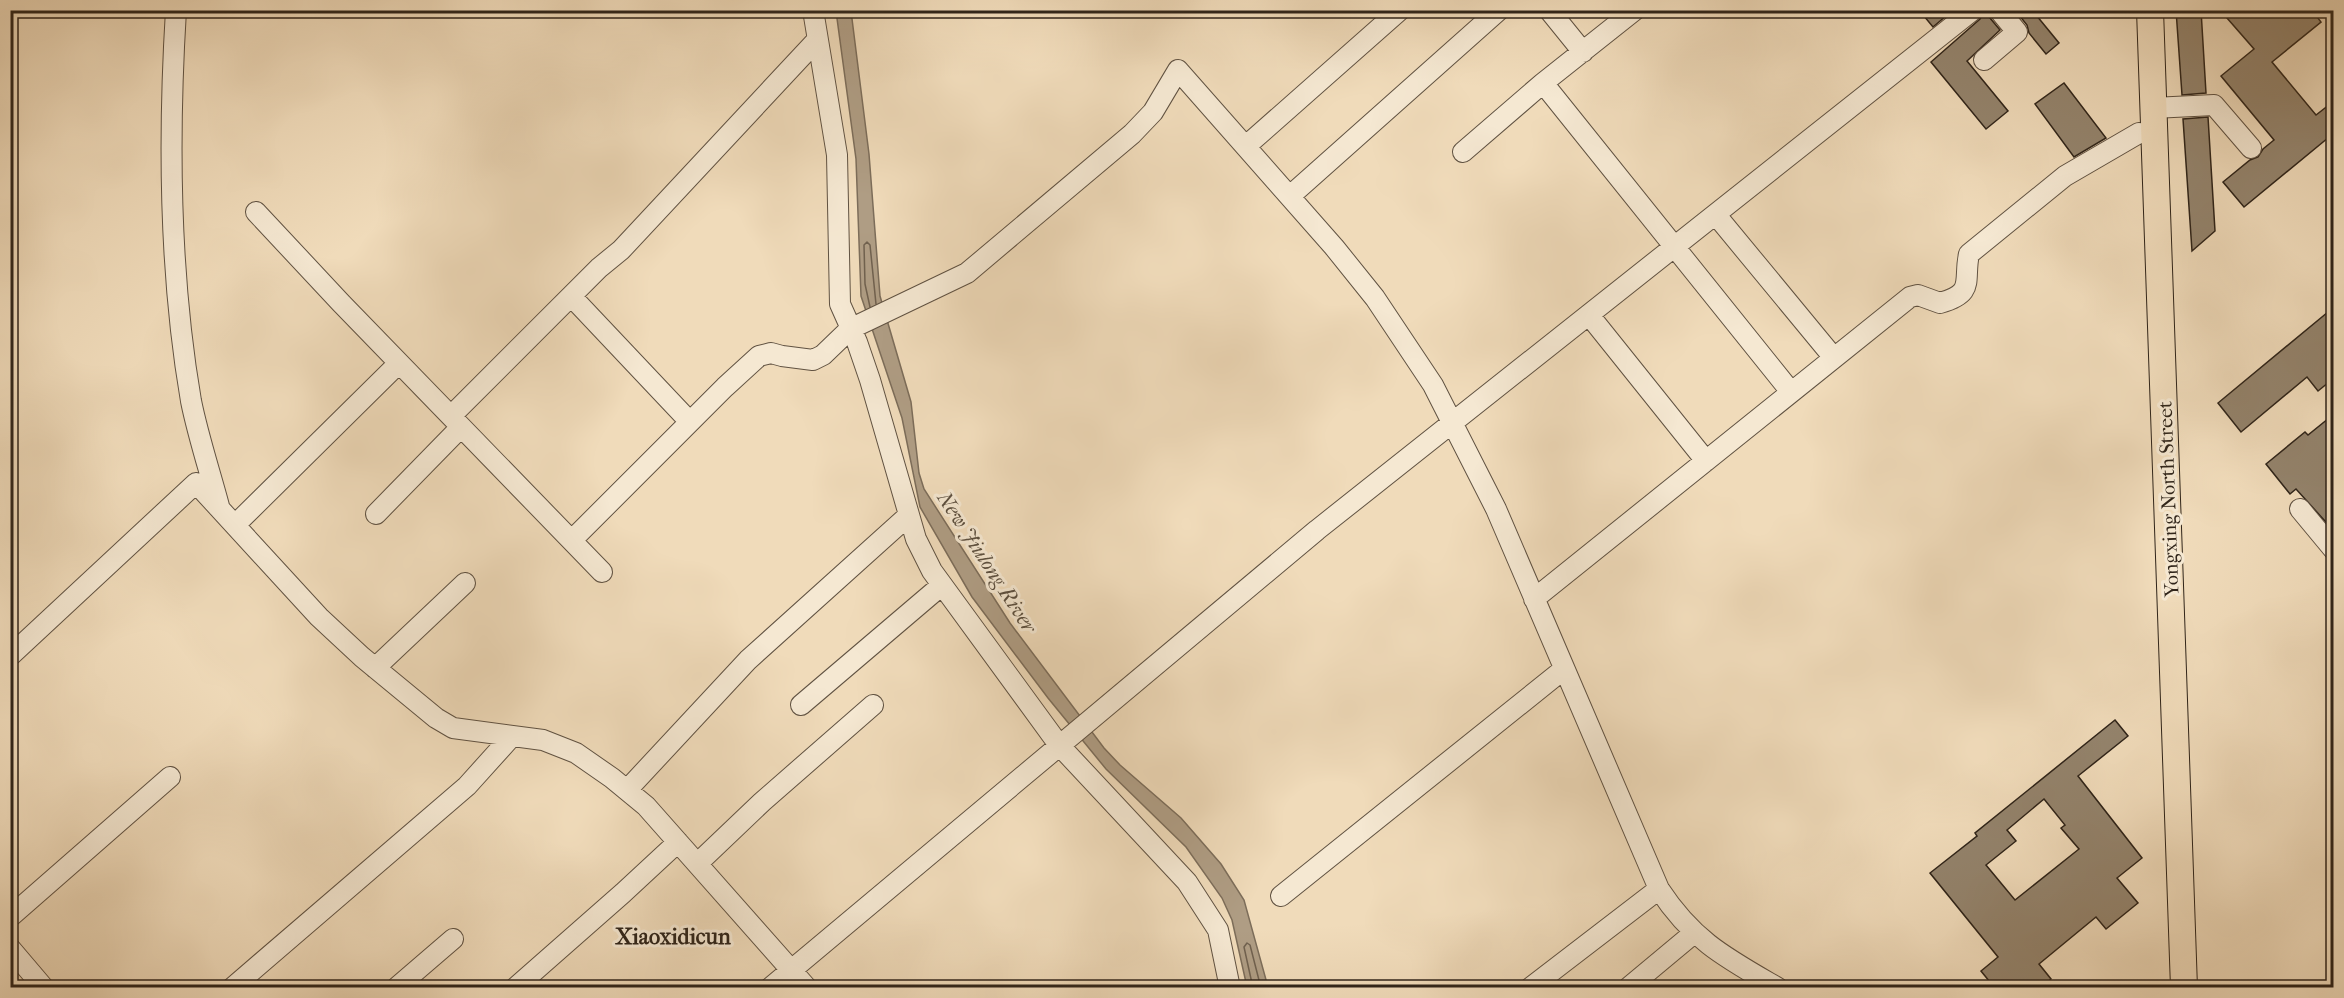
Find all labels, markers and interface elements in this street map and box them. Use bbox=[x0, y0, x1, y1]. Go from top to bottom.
street label: Yongxing North Street bbox=[2154, 401, 2183, 598]
water label: New Jiulong River bbox=[932, 486, 1042, 638]
district label: Xiaoxidicun bbox=[614, 924, 731, 950]

